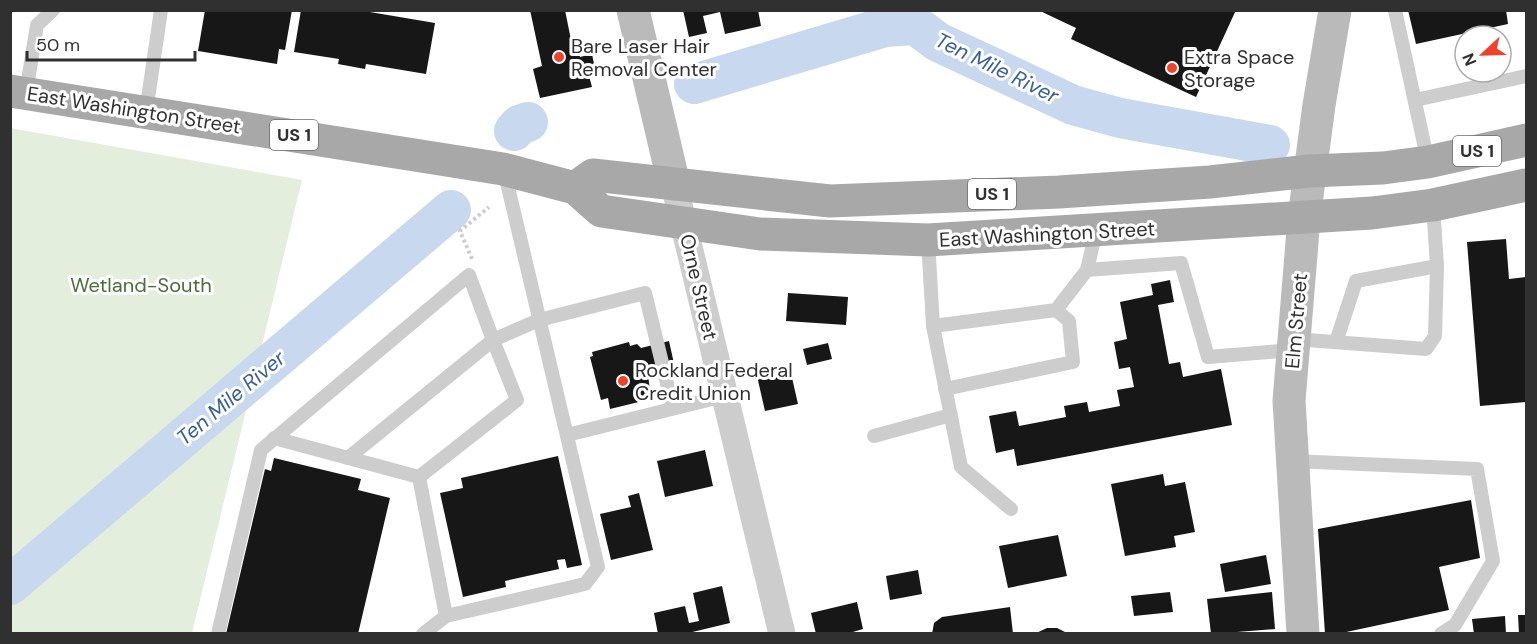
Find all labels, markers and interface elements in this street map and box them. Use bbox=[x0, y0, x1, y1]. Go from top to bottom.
scale bar bbox=[27, 24, 195, 62]
north arrow bbox=[1453, 24, 1513, 84]
water label: Ten Mile River bbox=[931, 26, 1064, 110]
text: 50 m bbox=[36, 33, 80, 57]
place label: Bare Laser Hair Removal Center bbox=[571, 33, 717, 82]
place label: Extra Space Storage bbox=[1184, 44, 1294, 93]
marker: Bare Laser Hair Removal Center bbox=[552, 50, 566, 64]
text: N bbox=[1458, 50, 1481, 69]
marker: Extra Space Storage bbox=[1165, 61, 1179, 75]
street label: East Washington Street bbox=[25, 80, 243, 140]
road number: US 1 bbox=[270, 120, 318, 150]
road number: US 1 bbox=[1453, 136, 1501, 166]
road number: US 1 bbox=[968, 179, 1016, 209]
street label: East Washington Street bbox=[938, 215, 1156, 253]
street label: Orne Street bbox=[674, 232, 724, 343]
park label: Wetland-South bbox=[70, 272, 212, 298]
street label: Elm Street bbox=[1279, 272, 1313, 370]
water label: Ten Mile River bbox=[171, 344, 292, 452]
place label: Rockland Federal Credit Union bbox=[635, 357, 793, 406]
marker: Rockland Federal Credit Union bbox=[616, 374, 630, 388]

